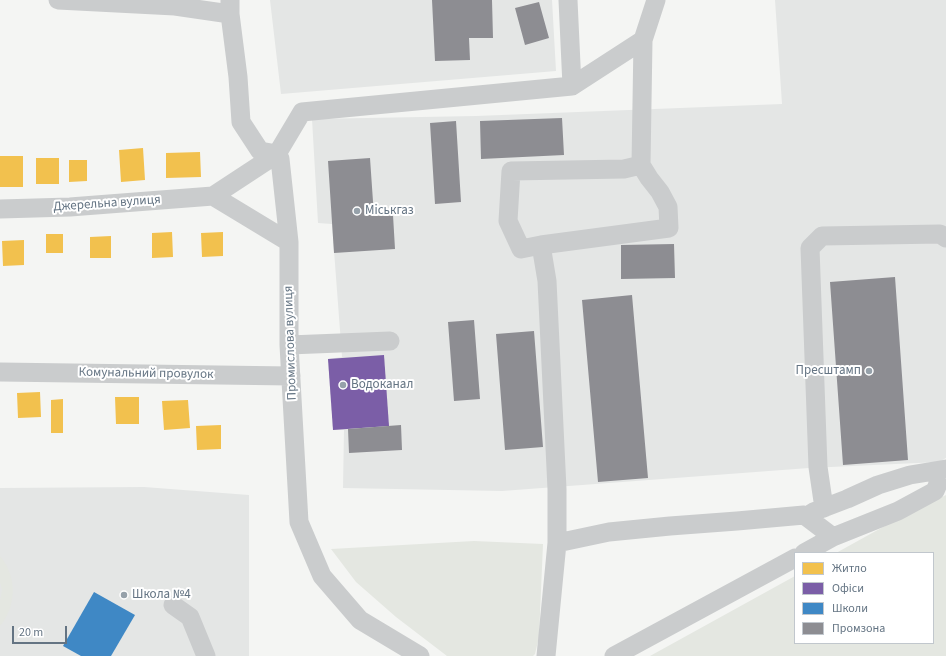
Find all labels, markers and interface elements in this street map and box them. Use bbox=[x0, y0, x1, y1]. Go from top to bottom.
street label: Джерельна вулиця bbox=[53, 192, 161, 216]
place label: Міськгаз bbox=[365, 203, 414, 219]
marker: Міськгаз bbox=[352, 206, 362, 216]
street label: Промислова вулиця bbox=[281, 285, 301, 401]
place label: Пресштамп bbox=[796, 363, 861, 379]
street label: Комунальний провулок bbox=[78, 365, 214, 383]
marker: Пресштамп bbox=[864, 366, 874, 376]
place label: Водоканал bbox=[351, 377, 413, 393]
marker: Водоканал bbox=[338, 380, 348, 390]
legend bbox=[794, 552, 934, 644]
text: Житло bbox=[832, 560, 867, 577]
text: Офіси bbox=[832, 580, 864, 597]
place label: Школа №4 bbox=[132, 587, 191, 603]
marker: Школа №4 bbox=[119, 590, 129, 600]
text: Школи bbox=[832, 600, 868, 617]
scale bar bbox=[14, 618, 69, 644]
text: Промзона bbox=[832, 620, 885, 637]
text: 20 m bbox=[19, 624, 43, 641]

